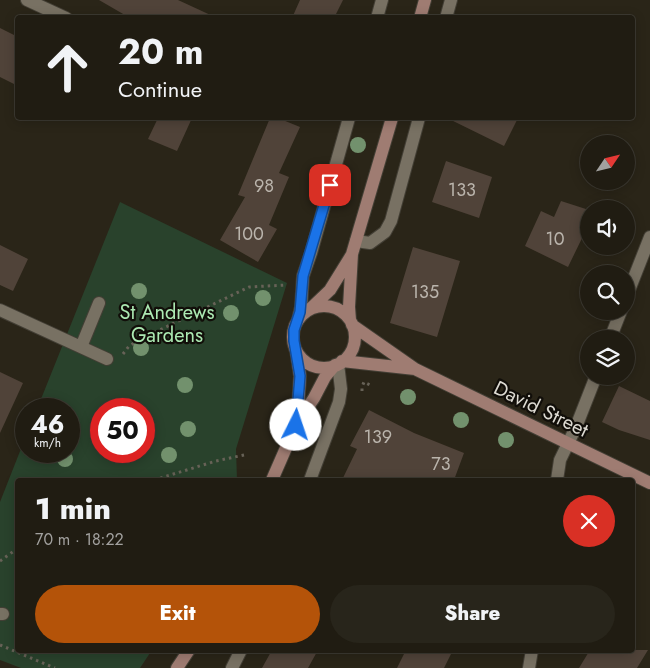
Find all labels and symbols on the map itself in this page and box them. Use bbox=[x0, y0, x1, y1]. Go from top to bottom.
north arrow bbox=[580, 135, 635, 190]
pin bbox=[309, 164, 351, 206]
house number: 98 bbox=[254, 173, 274, 199]
house number: 133 bbox=[448, 177, 476, 203]
house number: 100 bbox=[234, 221, 264, 247]
house number: 10 bbox=[546, 226, 565, 252]
house number: 135 bbox=[411, 279, 439, 305]
park label: St Andrews Gardens bbox=[119, 298, 215, 350]
street label: David Street bbox=[489, 374, 593, 445]
speed limit sign: 50 bbox=[90, 398, 155, 463]
position arrow bbox=[269, 398, 321, 450]
house number: 139 bbox=[364, 424, 392, 450]
house number: 73 bbox=[431, 451, 451, 477]

